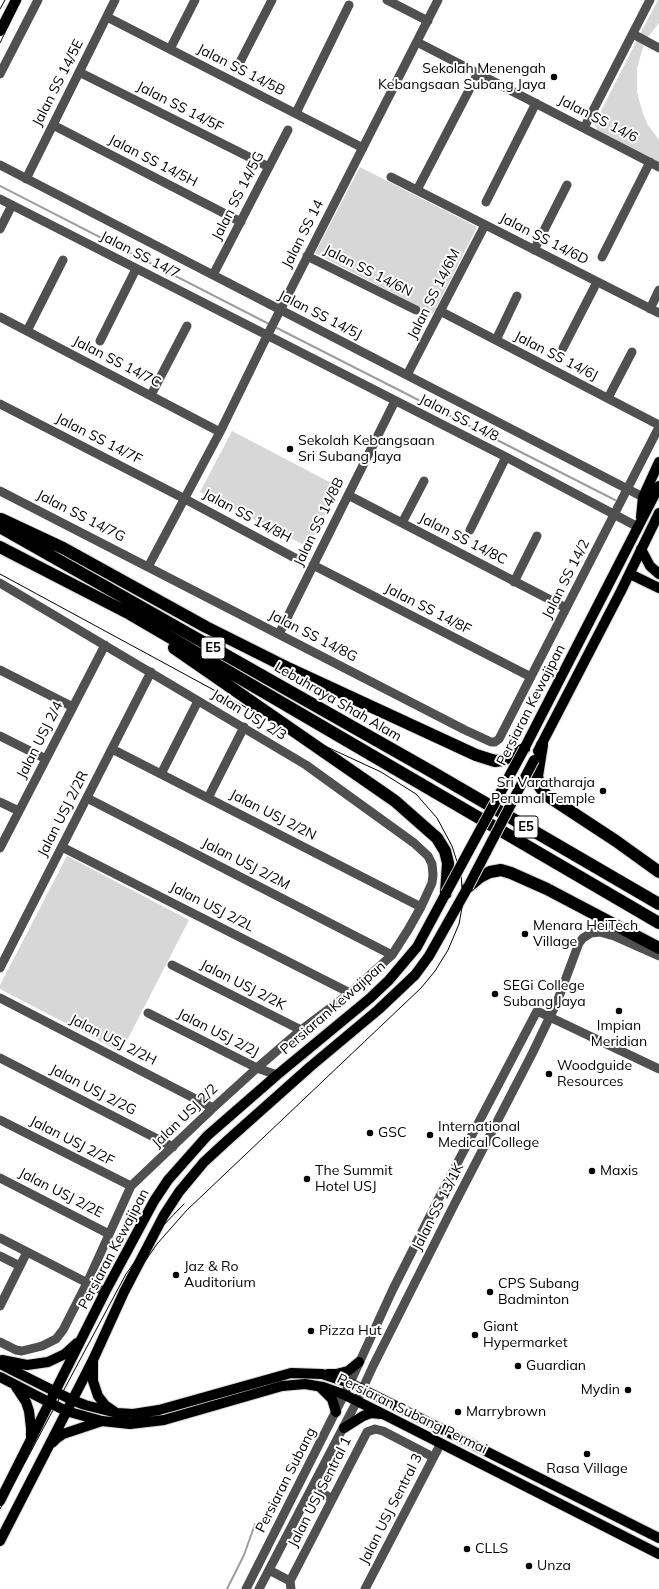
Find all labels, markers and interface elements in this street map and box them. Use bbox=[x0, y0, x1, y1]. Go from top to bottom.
street label: Jalan SS 14/5E bbox=[29, 37, 87, 129]
street label: Jalan SS 14/5B bbox=[194, 41, 288, 99]
place label: Sekolah Menengah Kebangsaan Subang Jaya bbox=[378, 61, 546, 94]
marker: Sekolah Menengah Kebangsaan Subang Jaya bbox=[549, 72, 559, 82]
street label: Jalan SS 14/5F bbox=[134, 78, 226, 136]
street label: Jalan SS 14/6 bbox=[555, 92, 641, 146]
street label: Jalan SS 14/5H bbox=[106, 131, 200, 191]
street label: Jalan SS 14/5G bbox=[208, 149, 268, 243]
street label: Jalan SS 14 bbox=[279, 197, 327, 271]
street label: Jalan SS 14/6D bbox=[497, 209, 591, 269]
street label: Jalan SS 14/7 bbox=[97, 228, 183, 282]
street label: Jalan SS 14/6N bbox=[321, 241, 415, 301]
street label: Jalan SS 14/6M bbox=[404, 246, 464, 342]
street label: Jalan SS 14/5J bbox=[275, 287, 365, 343]
street label: Jalan SS 14/6J bbox=[511, 328, 601, 384]
street label: Jalan SS 14/7C bbox=[70, 333, 164, 391]
street label: Jalan SS 14/8 bbox=[416, 391, 502, 445]
street label: Jalan SS 14/7F bbox=[53, 410, 145, 468]
place label: Sekolah Kebangsaan Sri Subang Jaya bbox=[298, 433, 435, 466]
marker: Sekolah Kebangsaan Sri Subang Jaya bbox=[285, 444, 295, 454]
street label: Jalan SS 14/8B bbox=[290, 475, 348, 569]
street label: Jalan SS 14/7G bbox=[34, 486, 128, 546]
street label: Jalan SS 14/8H bbox=[200, 486, 294, 546]
street label: Jalan SS 14/8C bbox=[416, 510, 510, 568]
street label: Jalan SS 14/2 bbox=[539, 536, 593, 622]
street label: Jalan SS 14/8F bbox=[382, 580, 474, 638]
street label: Jalan SS 14/8G bbox=[266, 606, 360, 666]
road number: E5 bbox=[201, 637, 225, 659]
street label: Persiaran Kewajipan bbox=[493, 642, 569, 768]
street label: Lebuhraya Shah Alam bbox=[271, 659, 405, 745]
street label: Jalan USJ 2/3 bbox=[208, 686, 290, 744]
street label: Jalan USJ 2/4 bbox=[13, 699, 67, 781]
street label: Jalan USJ 2/2R bbox=[34, 768, 92, 860]
place label: Sri Varatharaja Perumal Temple bbox=[491, 775, 595, 808]
street label: Jalan USJ 2/2N bbox=[227, 786, 319, 844]
marker: Sri Varatharaja Perumal Temple bbox=[598, 786, 608, 796]
road number: E5 bbox=[514, 816, 538, 838]
street label: Jalan USJ 2/2M bbox=[199, 835, 293, 893]
street label: Jalan USJ 2/2L bbox=[167, 879, 257, 935]
place label: Menara HeiTech Village bbox=[533, 918, 638, 950]
marker: Menara HeiTech Village bbox=[520, 929, 530, 939]
street label: Jalan USJ 2/2K bbox=[198, 956, 288, 1014]
street label: Persiaran Kewajipan bbox=[277, 958, 389, 1058]
place label: SEGi College Subang Jaya bbox=[503, 978, 586, 1010]
marker: SEGi College Subang Jaya bbox=[490, 989, 500, 999]
street label: Jalan USJ 2/2J bbox=[175, 1005, 261, 1061]
marker: Impian Meridian bbox=[614, 1006, 624, 1016]
street label: Jalan USJ 2/2H bbox=[67, 1011, 159, 1069]
place label: Impian Meridian bbox=[591, 1018, 647, 1050]
place label: Woodguide Resources bbox=[557, 1058, 632, 1090]
street label: Jalan USJ 2/2G bbox=[47, 1061, 139, 1119]
marker: Woodguide Resources bbox=[544, 1069, 554, 1079]
street label: Jalan USJ 2/2 bbox=[149, 1081, 221, 1151]
street label: Jalan USJ 2/2F bbox=[27, 1113, 117, 1169]
place label: International Medical College bbox=[438, 1119, 539, 1152]
place label: GSC bbox=[378, 1125, 407, 1141]
marker: GSC bbox=[365, 1128, 375, 1138]
marker: International Medical College bbox=[425, 1130, 435, 1140]
street label: Jalan SS 13/1K bbox=[409, 1161, 467, 1253]
place label: The Summit Hotel USJ bbox=[315, 1163, 393, 1196]
place label: Maxis bbox=[600, 1163, 638, 1179]
street label: Jalan USJ 2/2E bbox=[16, 1164, 106, 1222]
marker: Maxis bbox=[587, 1166, 597, 1176]
marker: The Summit Hotel USJ bbox=[302, 1174, 312, 1184]
street label: Persiaran Kewajipan bbox=[75, 1186, 153, 1312]
place label: Jaz & Ro Auditorium bbox=[184, 1259, 256, 1292]
marker: Jaz & Ro Auditorium bbox=[171, 1270, 181, 1280]
place label: CPS Subang Badminton bbox=[498, 1276, 579, 1308]
marker: CPS Subang Badminton bbox=[485, 1287, 495, 1297]
place label: Giant Hypermarket bbox=[483, 1319, 568, 1352]
place label: Pizza Hut bbox=[319, 1323, 382, 1339]
marker: Pizza Hut bbox=[306, 1326, 316, 1336]
marker: Giant Hypermarket bbox=[470, 1330, 480, 1340]
place label: Guardian bbox=[526, 1358, 586, 1374]
marker: Guardian bbox=[513, 1361, 523, 1371]
street label: Persiaran Subang Permai bbox=[334, 1370, 490, 1458]
place label: Mydin bbox=[581, 1382, 620, 1398]
marker: Mydin bbox=[623, 1385, 633, 1395]
place label: Marrybrown bbox=[466, 1404, 546, 1420]
marker: Marrybrown bbox=[453, 1407, 463, 1417]
street label: Persiaran Subang bbox=[252, 1425, 320, 1535]
street label: Jalan USJ Sentral 1 bbox=[285, 1434, 355, 1550]
marker: Rasa Village bbox=[582, 1449, 592, 1459]
street label: Jalan USJ Sentral 3 bbox=[356, 1451, 426, 1567]
place label: Rasa Village bbox=[546, 1461, 628, 1477]
place label: CLLS bbox=[475, 1541, 508, 1557]
marker: CLLS bbox=[462, 1544, 472, 1554]
place label: Unza bbox=[537, 1558, 571, 1574]
marker: Unza bbox=[524, 1561, 534, 1571]

